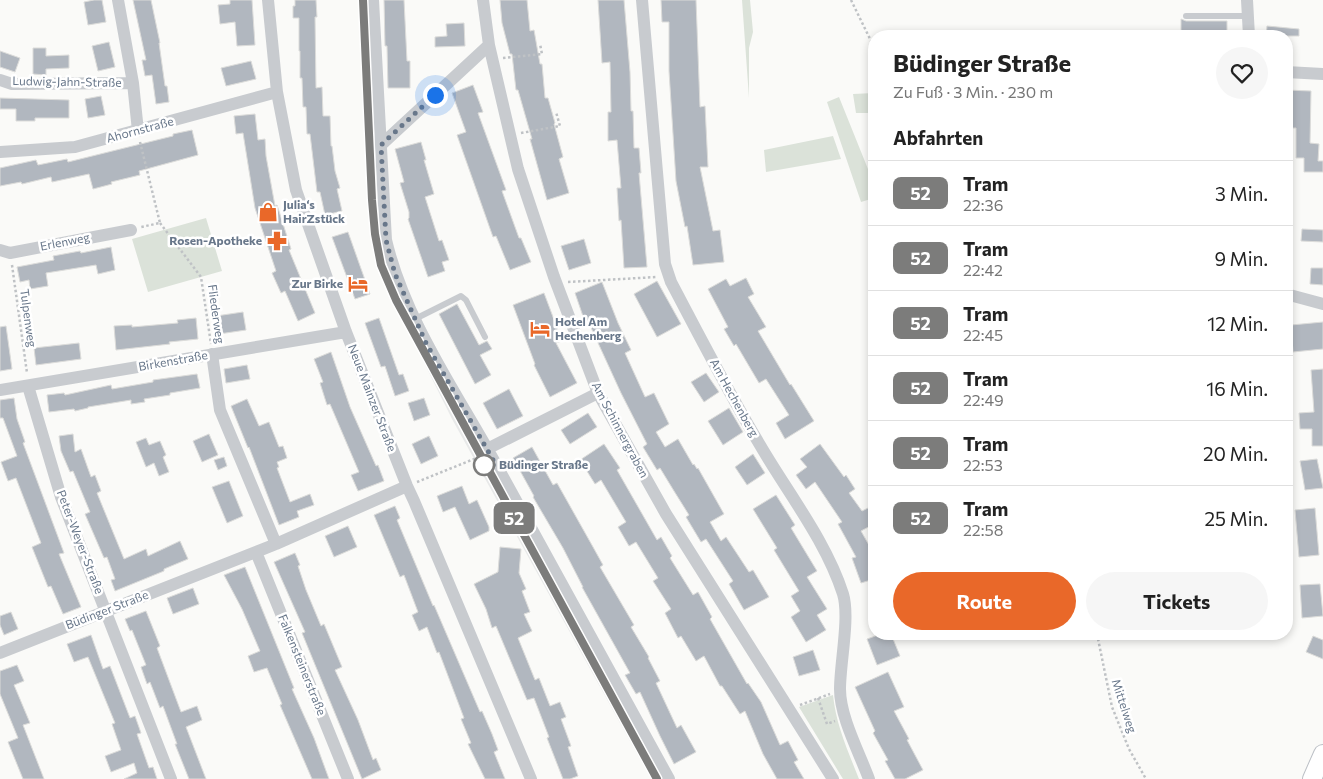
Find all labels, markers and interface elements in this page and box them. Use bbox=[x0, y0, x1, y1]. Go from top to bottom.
button: heart bbox=[1216, 47, 1268, 99]
text: Büdinger Straße bbox=[893, 48, 1071, 77]
street label: Ludwig-Jahn-Straße bbox=[12, 73, 122, 90]
text: Zu Fuß · 3 Min. · 230 m bbox=[893, 82, 1053, 101]
your location bbox=[423, 83, 448, 108]
street label: Ahornstraße bbox=[105, 113, 175, 145]
text: Abfahrten bbox=[893, 126, 983, 149]
text: Tram bbox=[963, 172, 1008, 195]
text: 52 bbox=[910, 182, 931, 204]
text: 3 Min. bbox=[1215, 182, 1268, 205]
text: 22:36 bbox=[963, 195, 1003, 214]
place label: Julia‘s HairZstück bbox=[283, 197, 345, 225]
shop icon: Julia‘s HairZstück bbox=[257, 201, 279, 223]
street label: Erlenweg bbox=[39, 229, 91, 253]
pharmacy icon: Rosen-Apotheke bbox=[266, 230, 288, 252]
place label: Rosen-Apotheke bbox=[169, 233, 262, 247]
text: Tram bbox=[963, 237, 1008, 260]
text: 52 bbox=[910, 247, 931, 269]
text: 9 Min. bbox=[1214, 247, 1268, 270]
text: 22:42 bbox=[963, 260, 1003, 279]
hotel icon: Zur Birke bbox=[347, 273, 369, 295]
place label: Zur Birke bbox=[292, 276, 343, 290]
street label: Fliederweg bbox=[206, 283, 228, 345]
street label: Tulpenweg bbox=[18, 288, 40, 348]
text: Tram bbox=[963, 302, 1008, 325]
text: 52 bbox=[910, 312, 931, 334]
text: 12 Min. bbox=[1207, 312, 1268, 335]
place label: Hotel Am Hechenberg bbox=[555, 314, 622, 342]
hotel icon: Hotel Am Hechenberg bbox=[529, 318, 551, 340]
text: 22:45 bbox=[963, 325, 1003, 344]
street label: Neue Mainzer Straße bbox=[346, 342, 400, 453]
street label: Birkenstraße bbox=[137, 347, 208, 373]
street label: Am Hechenberg bbox=[708, 356, 762, 439]
text: Tram bbox=[963, 367, 1008, 390]
text: 52 bbox=[910, 377, 931, 399]
text: 16 Min. bbox=[1206, 377, 1268, 400]
street label: Am Schinnergraben bbox=[590, 379, 652, 480]
text: 22:49 bbox=[963, 390, 1004, 409]
text: Tram bbox=[963, 432, 1008, 455]
text: 52 bbox=[910, 442, 931, 464]
text: 20 Min. bbox=[1203, 442, 1268, 465]
marker: Büdinger Straße bbox=[473, 454, 495, 476]
text: 22:53 bbox=[963, 455, 1003, 474]
place label: Büdinger Straße bbox=[499, 457, 588, 471]
street label: Peter-Weyer-Straße bbox=[55, 488, 107, 596]
text: Tram bbox=[963, 497, 1008, 520]
line badge: 52 bbox=[492, 502, 536, 534]
text: 52 bbox=[504, 507, 524, 529]
text: 52 bbox=[910, 507, 931, 529]
text: 25 Min. bbox=[1204, 507, 1268, 530]
text: 22:58 bbox=[963, 520, 1003, 539]
button: Route bbox=[893, 572, 1076, 630]
button: Tickets bbox=[1086, 572, 1268, 630]
street label: Büdinger Straße bbox=[63, 587, 150, 631]
street label: Falkensteinerstraße bbox=[276, 612, 330, 717]
street label: Mittelweg bbox=[1110, 677, 1140, 735]

